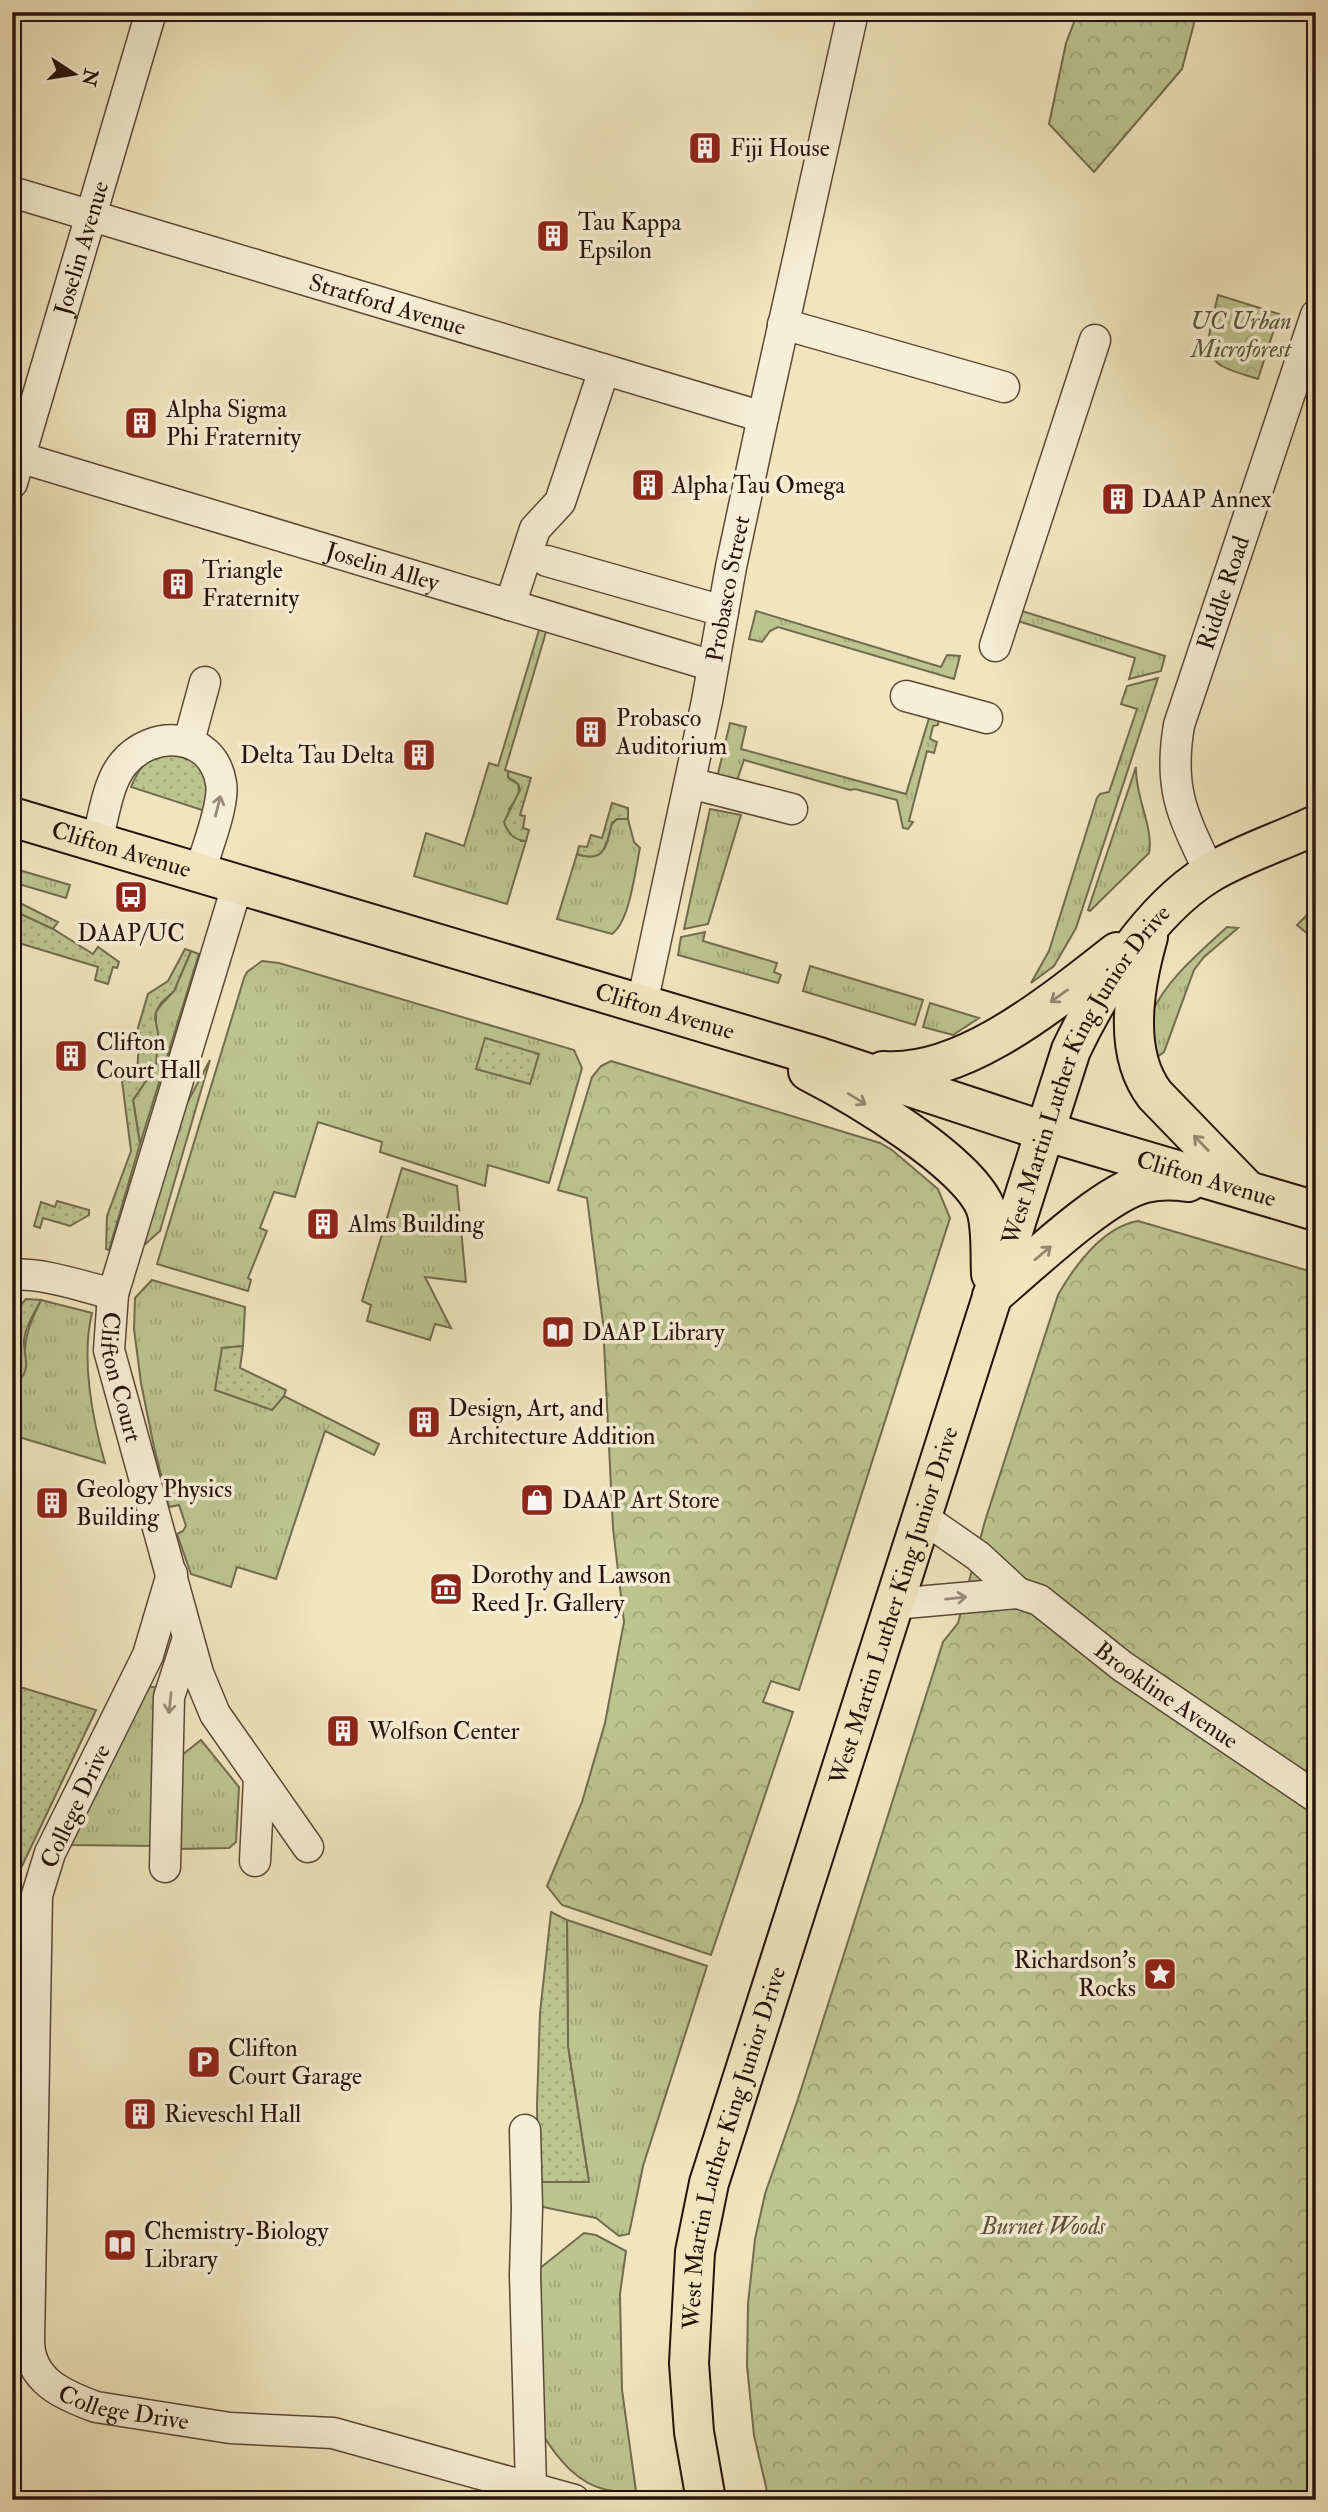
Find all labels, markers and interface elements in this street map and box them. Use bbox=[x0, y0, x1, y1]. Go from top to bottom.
north arrow bbox=[38, 38, 108, 108]
text: N bbox=[76, 66, 103, 89]
building icon: Fiji House bbox=[686, 129, 724, 167]
place label: Fiji House bbox=[730, 133, 830, 164]
street label: Joselin Avenue bbox=[47, 177, 116, 320]
place label: Tau Kappa Epsilon bbox=[578, 207, 682, 266]
building icon: Tau Kappa Epsilon bbox=[534, 217, 572, 255]
street label: Stratford Avenue bbox=[305, 267, 469, 343]
park label: UC Urban Microforest bbox=[1189, 306, 1292, 365]
place label: Alpha Sigma Phi Fraternity bbox=[165, 394, 301, 453]
building icon: Alpha Sigma Phi Fraternity bbox=[122, 404, 160, 442]
building icon: Alpha Tau Omega bbox=[629, 466, 667, 504]
place label: Alpha Tau Omega bbox=[671, 470, 846, 501]
building icon: DAAP Annex bbox=[1099, 480, 1137, 518]
place label: DAAP Annex bbox=[1142, 484, 1272, 515]
street label: Probasco Street bbox=[699, 513, 758, 664]
street label: Riddle Road bbox=[1190, 532, 1257, 654]
street label: Joselin Alley bbox=[321, 535, 443, 599]
place label: Triangle Fraternity bbox=[202, 555, 299, 614]
building icon: Triangle Fraternity bbox=[159, 565, 197, 603]
place label: Probasco Auditorium bbox=[615, 703, 728, 762]
building icon: Probasco Auditorium bbox=[572, 713, 610, 751]
building icon: Delta Tau Delta bbox=[400, 736, 438, 774]
place label: Delta Tau Delta bbox=[240, 740, 395, 771]
one-way arrow bbox=[212, 795, 225, 818]
street label: Clifton Avenue bbox=[48, 815, 195, 885]
bus stop icon: DAAP/UC bbox=[112, 878, 150, 916]
street label: West Martin Luther King Junior Drive bbox=[995, 898, 1177, 1250]
place label: DAAP/UC bbox=[77, 918, 185, 949]
street label: Clifton Avenue bbox=[591, 976, 738, 1047]
one-way arrow bbox=[1050, 989, 1069, 1003]
place label: Clifton Court Hall bbox=[96, 1027, 201, 1086]
building icon: Clifton Court Hall bbox=[52, 1037, 90, 1075]
one-way arrow bbox=[846, 1092, 866, 1106]
one-way arrow bbox=[1193, 1134, 1210, 1151]
street label: Clifton Avenue bbox=[1133, 1144, 1280, 1214]
building icon: Alms Building bbox=[304, 1205, 342, 1243]
place label: Alms Building bbox=[347, 1209, 485, 1240]
one-way arrow bbox=[1034, 1246, 1052, 1261]
street label: Clifton Court bbox=[93, 1311, 149, 1446]
library icon: DAAP Library bbox=[539, 1313, 577, 1351]
place label: DAAP Library bbox=[582, 1317, 725, 1348]
place label: Design, Art, and Architecture Addition bbox=[447, 1393, 655, 1452]
building icon: Design, Art, and Architecture Addition bbox=[405, 1403, 443, 1441]
street label: West Martin Luther King Junior Drive bbox=[822, 1423, 966, 1790]
place label: Geology Physics Building bbox=[76, 1474, 232, 1533]
shop icon: DAAP Art Store bbox=[518, 1481, 556, 1519]
building icon: Geology Physics Building bbox=[33, 1484, 71, 1522]
place label: DAAP Art Store bbox=[562, 1485, 719, 1516]
place label: Dorothy and Lawson Reed Jr. Gallery bbox=[471, 1560, 671, 1619]
museum icon: Dorothy and Lawson Reed Jr. Gallery bbox=[427, 1570, 465, 1608]
one-way arrow bbox=[944, 1591, 967, 1604]
street label: Brookline Avenue bbox=[1088, 1635, 1244, 1756]
one-way arrow bbox=[163, 1691, 176, 1714]
building icon: Wolfson Center bbox=[324, 1712, 362, 1750]
place label: Wolfson Center bbox=[367, 1716, 520, 1747]
street label: College Drive bbox=[33, 1739, 118, 1873]
place label: Richardson’s Rocks bbox=[1014, 1945, 1136, 2004]
place icon: Richardson’s Rocks bbox=[1141, 1955, 1179, 1993]
street label: West Martin Luther King Junior Drive bbox=[676, 1963, 793, 2331]
place label: Clifton Court Garage bbox=[228, 2033, 362, 2092]
parking icon: Clifton Court Garage bbox=[185, 2043, 223, 2081]
building icon: Rieveschl Hall bbox=[121, 2095, 159, 2133]
place label: Rieveschl Hall bbox=[164, 2099, 301, 2130]
park label: Burnet Woods bbox=[980, 2211, 1105, 2242]
place label: Chemistry-Biology Library bbox=[144, 2216, 329, 2275]
library icon: Chemistry-Biology Library bbox=[101, 2226, 139, 2264]
street label: College Drive bbox=[53, 2378, 191, 2437]

